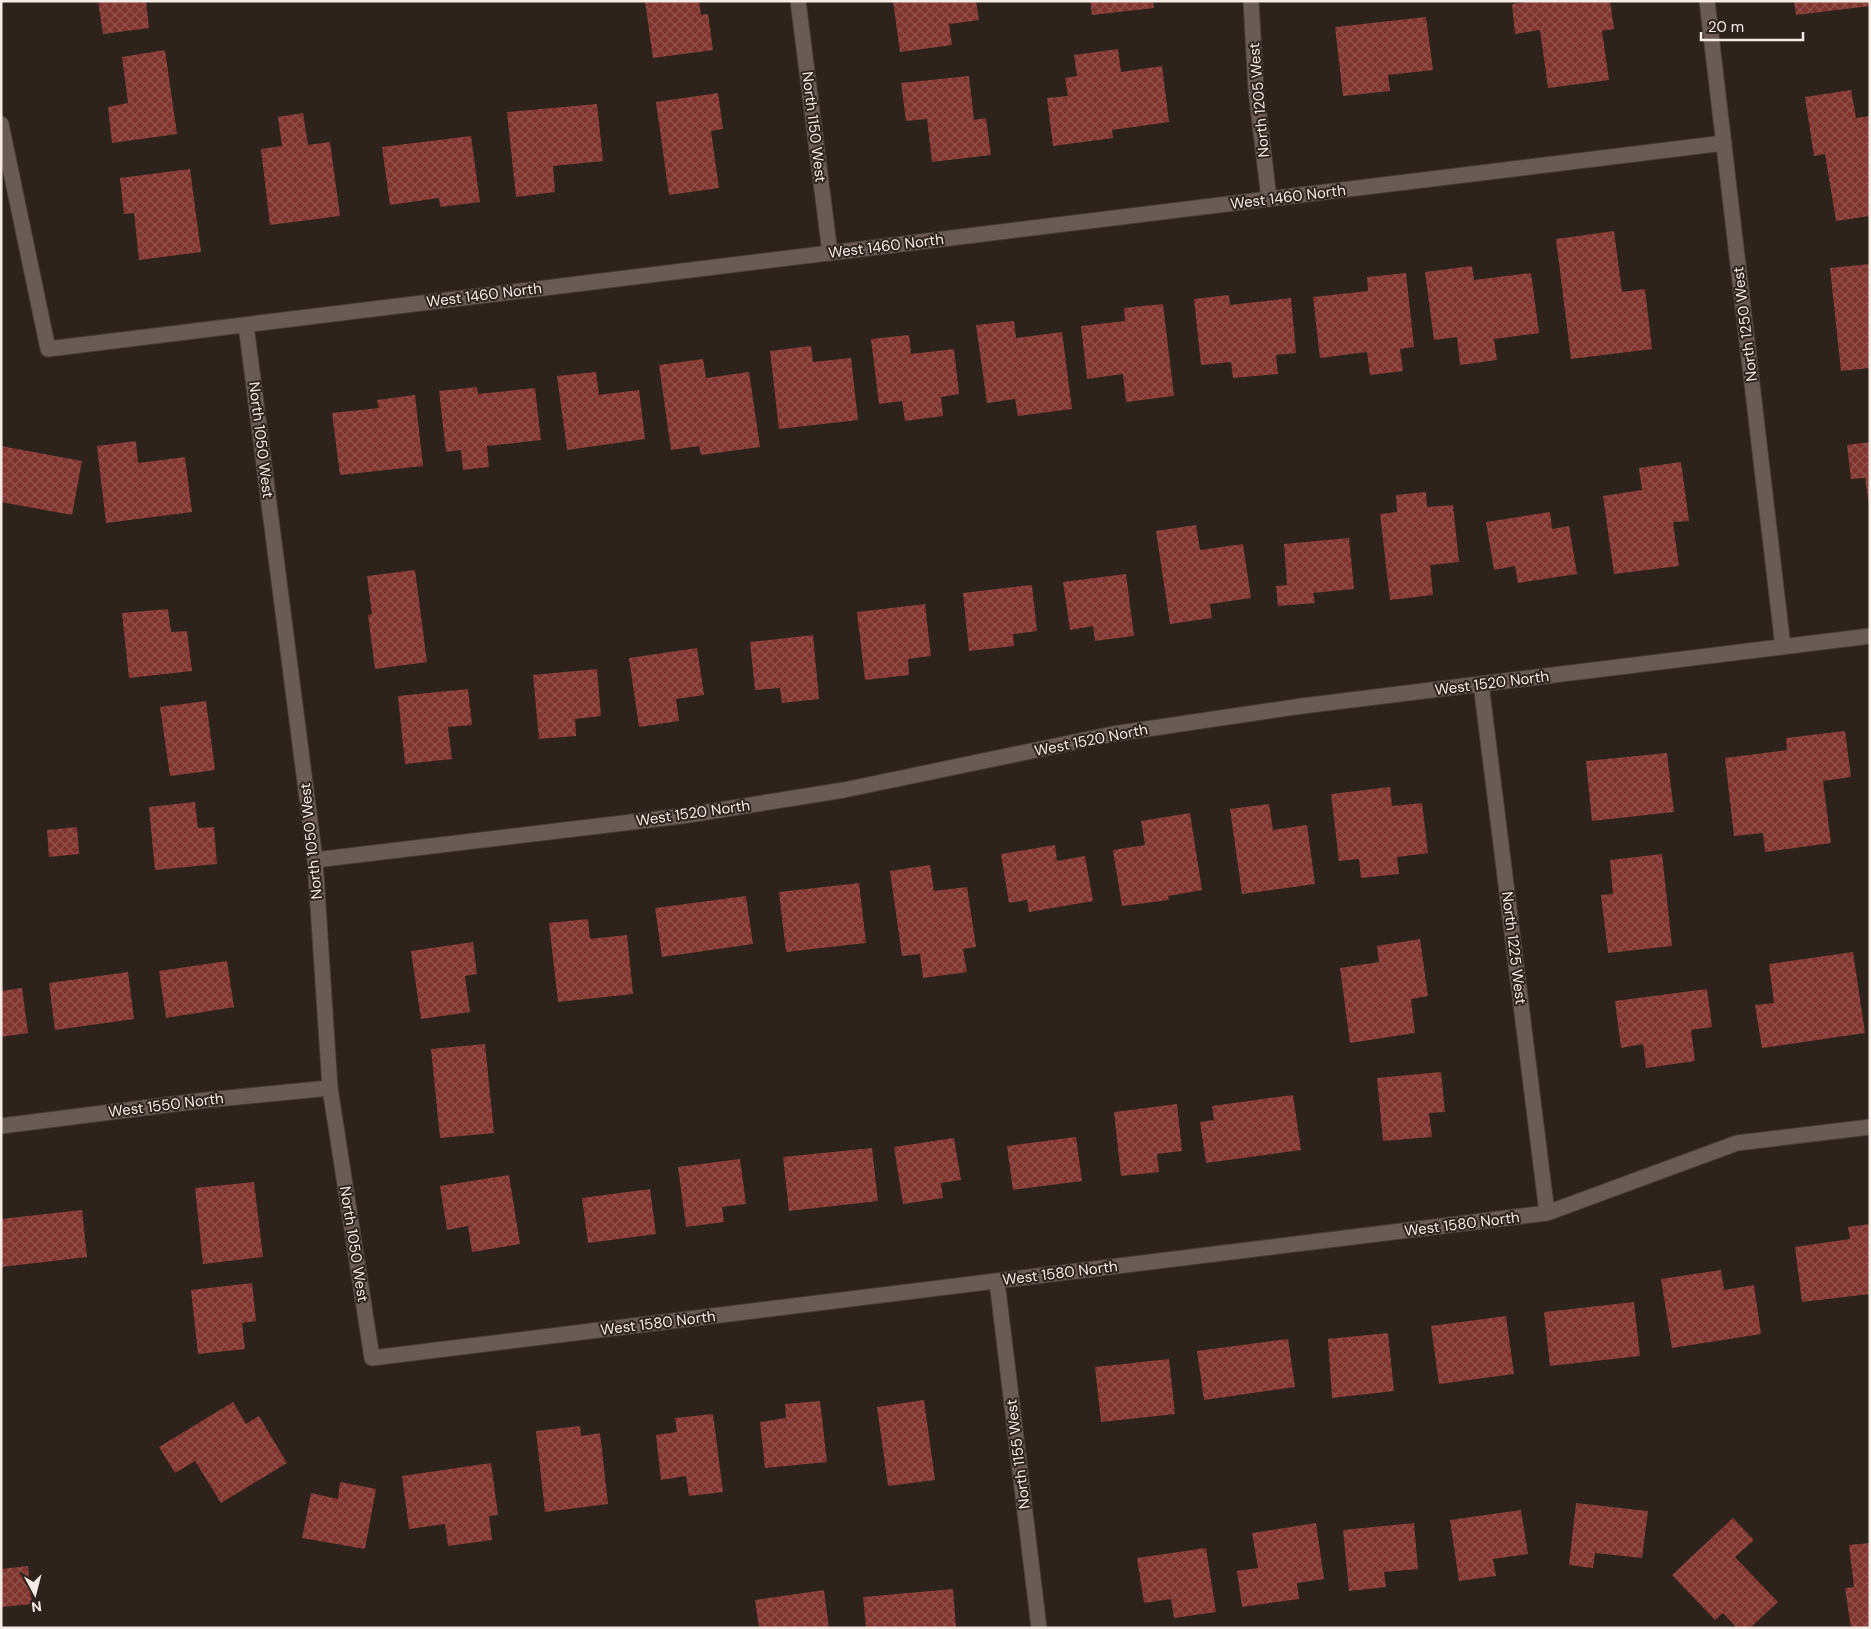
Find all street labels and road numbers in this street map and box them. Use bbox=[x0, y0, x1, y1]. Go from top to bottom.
street label: North 1205 West bbox=[1244, 42, 1274, 158]
street label: North 1150 West bbox=[797, 70, 831, 184]
street label: West 1460 North bbox=[1229, 180, 1347, 214]
street label: West 1460 North bbox=[827, 229, 945, 263]
street label: North 1250 West bbox=[1728, 265, 1762, 382]
street label: West 1460 North bbox=[425, 278, 543, 312]
street label: North 1050 West bbox=[244, 381, 278, 499]
street label: West 1520 North bbox=[1434, 666, 1550, 700]
street label: West 1520 North bbox=[1033, 719, 1149, 761]
street label: North 1050 West bbox=[295, 782, 327, 900]
street label: West 1520 North bbox=[635, 795, 751, 831]
street label: North 1225 West bbox=[1497, 890, 1531, 1006]
street label: West 1550 North bbox=[107, 1088, 225, 1122]
street label: North 1050 West bbox=[335, 1185, 373, 1303]
street label: West 1580 North bbox=[1403, 1207, 1521, 1241]
street label: West 1580 North bbox=[1001, 1256, 1119, 1290]
street label: West 1580 North bbox=[599, 1306, 717, 1340]
street label: North 1155 West bbox=[1001, 1398, 1035, 1510]

